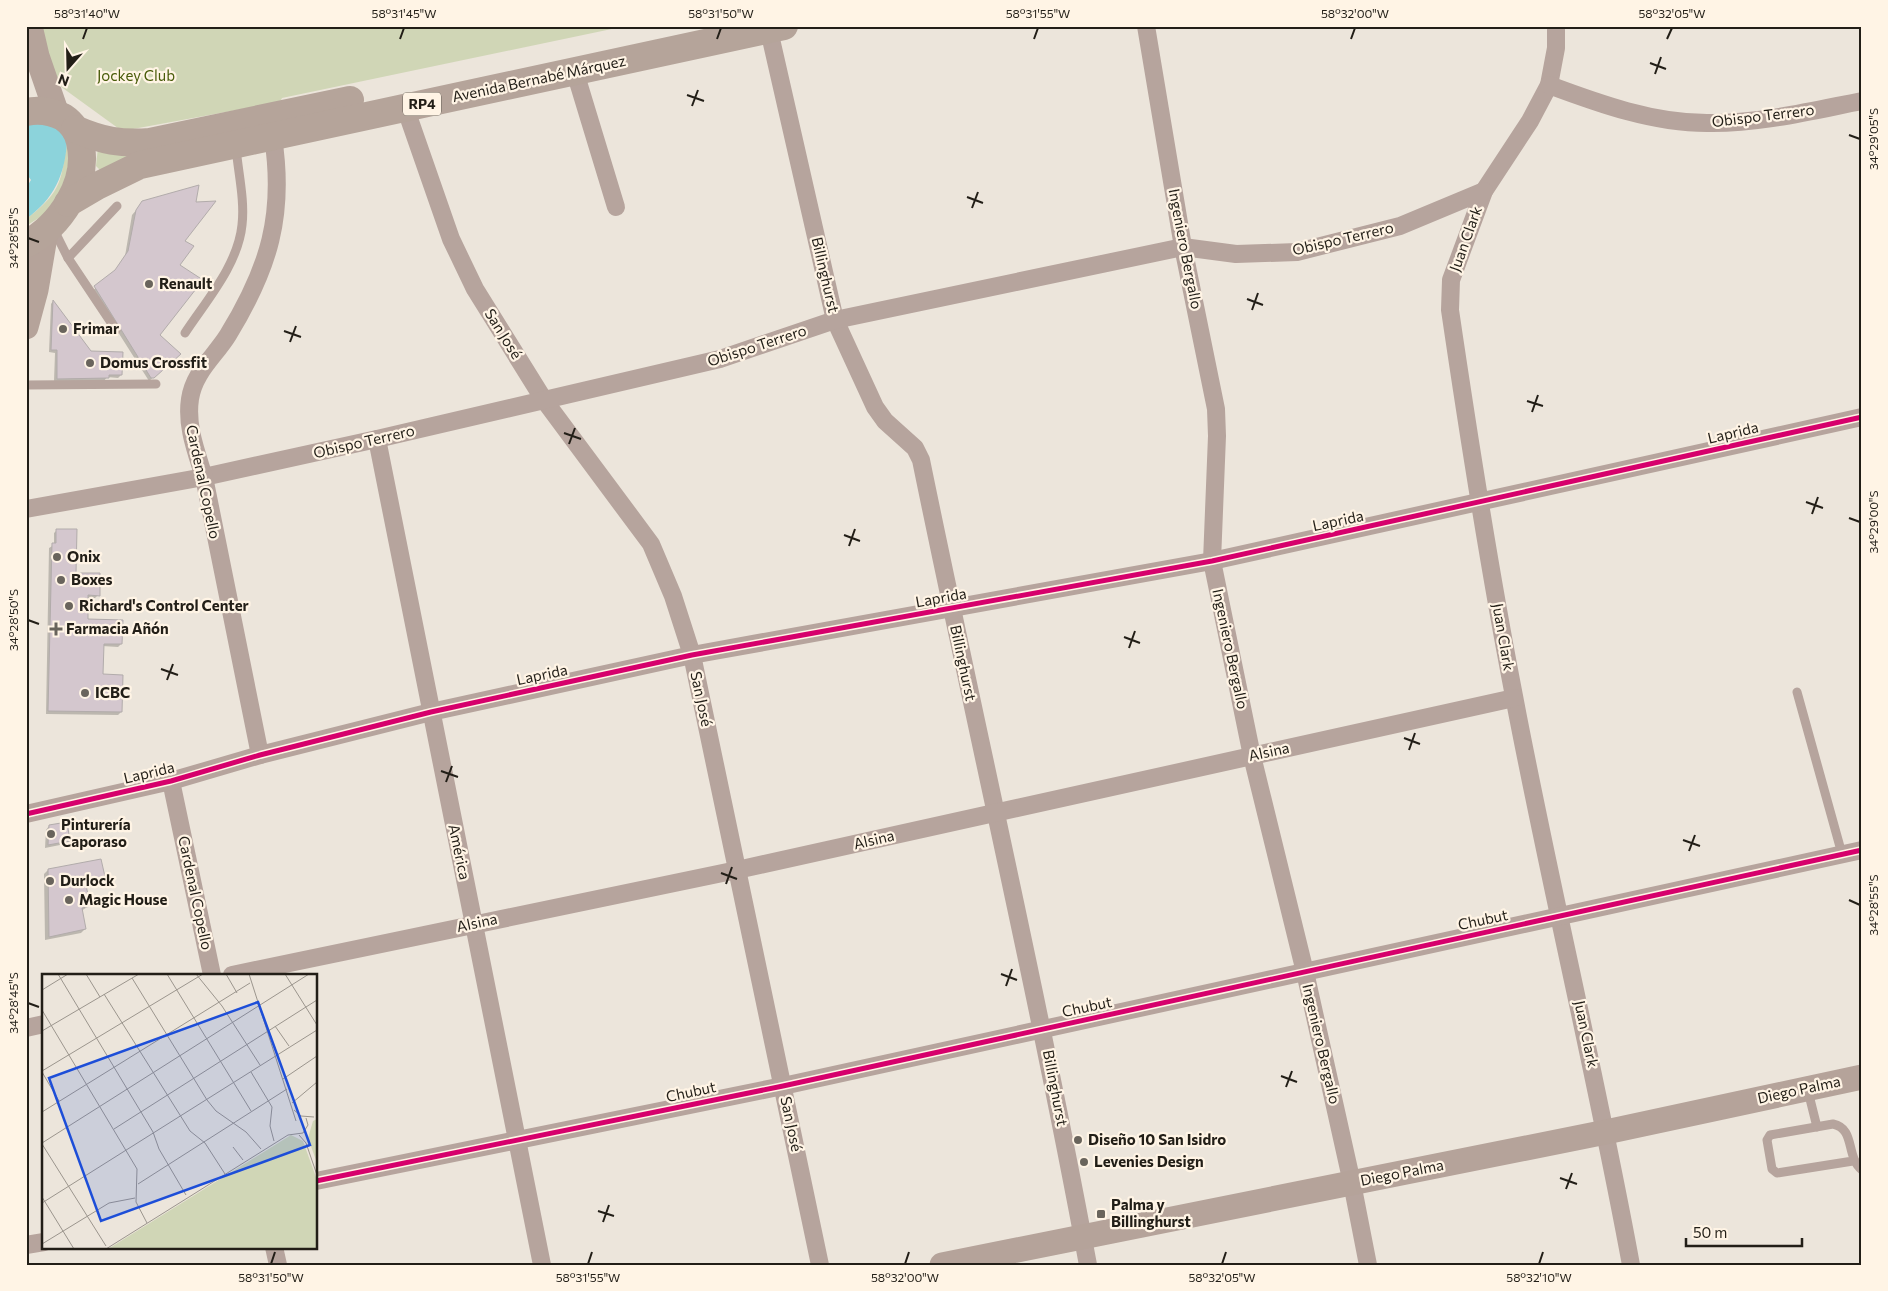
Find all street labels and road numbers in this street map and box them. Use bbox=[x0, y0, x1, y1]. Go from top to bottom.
street label: Avenida Bernabé Márquez bbox=[450, 51, 627, 105]
road number: RP4 bbox=[403, 92, 441, 116]
street label: Obispo Terrero bbox=[1711, 100, 1815, 130]
street label: Ingeniero Bergallo bbox=[1165, 187, 1207, 311]
street label: Juan Clark bbox=[1445, 204, 1485, 274]
street label: Obispo Terrero bbox=[1290, 218, 1395, 258]
street label: Billinghurst bbox=[809, 235, 843, 315]
street label: San José bbox=[481, 305, 526, 362]
street label: Obispo Terrero bbox=[705, 321, 809, 370]
street label: Laprida bbox=[1706, 417, 1760, 447]
street label: Obispo Terrero bbox=[311, 421, 416, 461]
street label: Cardenal Copello bbox=[183, 423, 225, 541]
street label: Laprida bbox=[1311, 506, 1365, 534]
street label: Laprida bbox=[914, 584, 968, 610]
street label: Ingeniero Bergallo bbox=[1209, 587, 1253, 711]
street label: Juan Clark bbox=[1489, 602, 1519, 672]
street label: Billinghurst bbox=[947, 623, 981, 703]
street label: Laprida bbox=[515, 660, 569, 688]
street label: San José bbox=[687, 670, 717, 728]
street label: Alsina bbox=[1247, 738, 1291, 764]
street label: Laprida bbox=[122, 757, 176, 787]
street label: América bbox=[445, 822, 475, 881]
street label: Alsina bbox=[852, 826, 896, 852]
street label: Cardenal Copello bbox=[175, 834, 217, 952]
street label: Chubut bbox=[1456, 905, 1509, 933]
street label: Alsina bbox=[455, 909, 499, 935]
street label: Ingeniero Bergallo bbox=[1299, 982, 1345, 1106]
street label: Chubut bbox=[1060, 992, 1113, 1020]
street label: Juan Clark bbox=[1571, 999, 1603, 1069]
street label: Billinghurst bbox=[1040, 1048, 1072, 1128]
street label: Diego Palma bbox=[1756, 1071, 1842, 1107]
street label: Chubut bbox=[664, 1077, 717, 1105]
street label: San José bbox=[777, 1095, 807, 1153]
street label: Diego Palma bbox=[1359, 1155, 1445, 1189]

